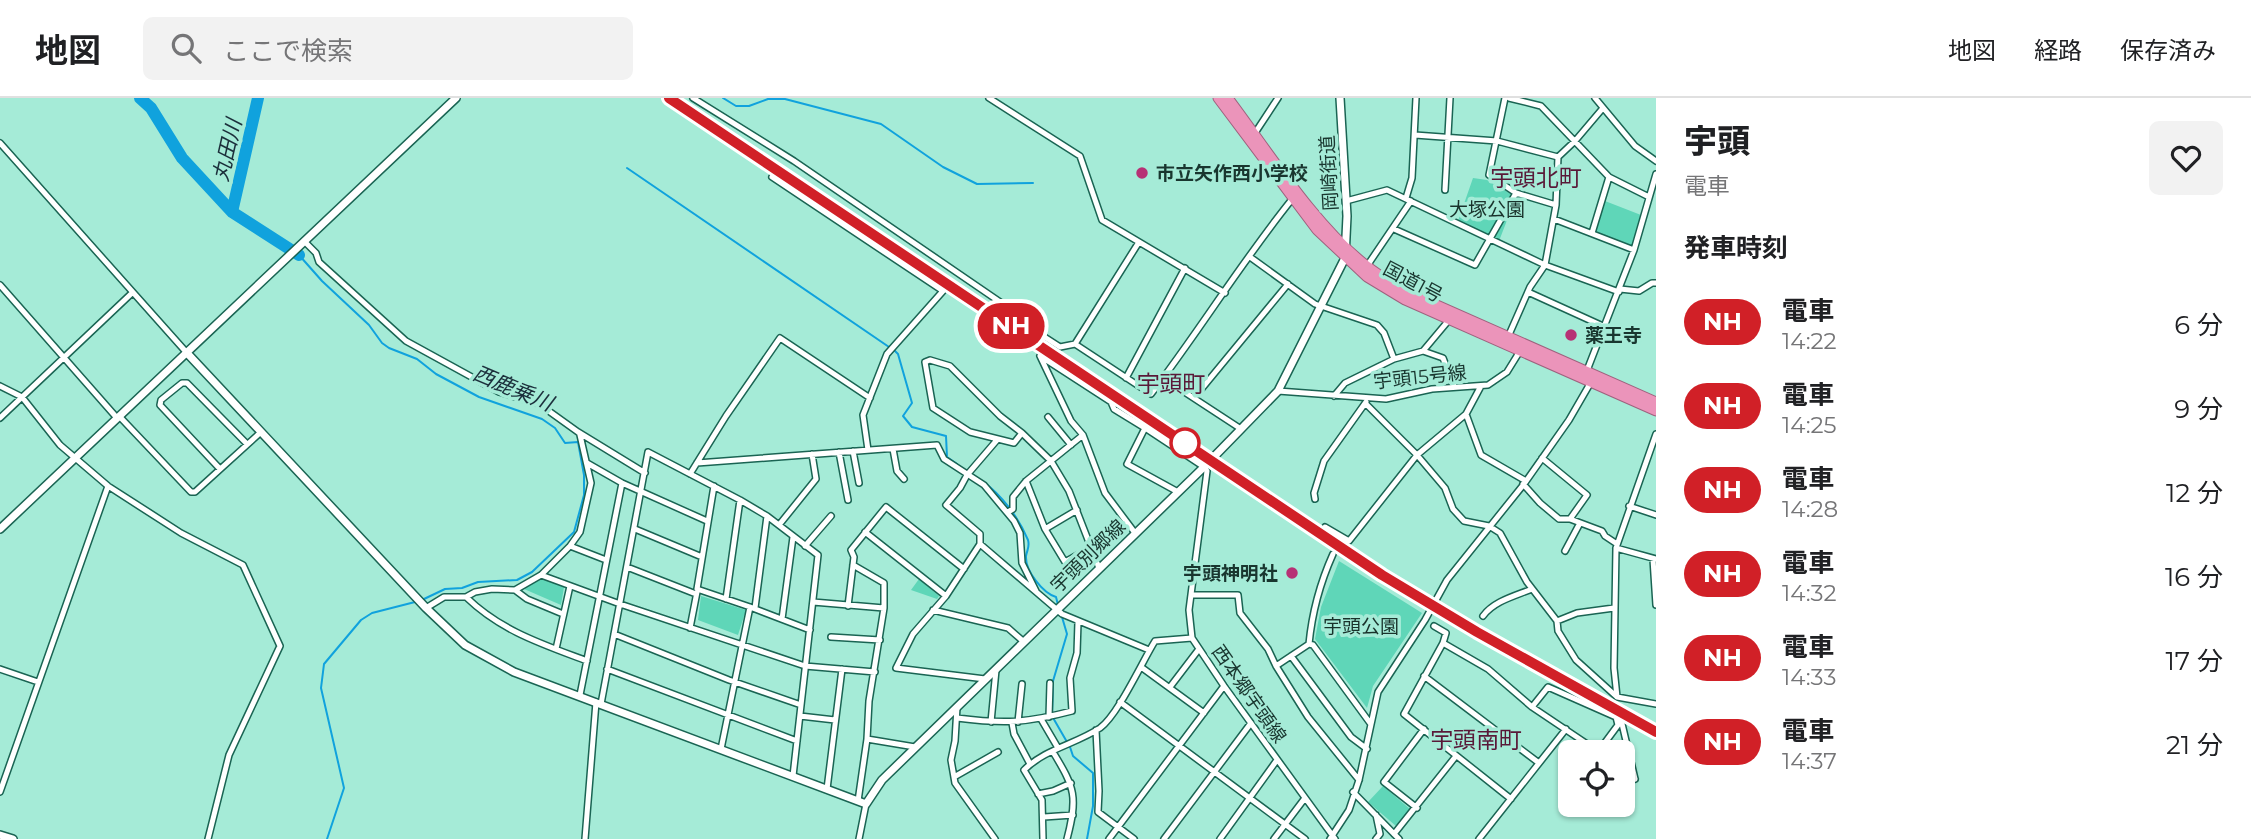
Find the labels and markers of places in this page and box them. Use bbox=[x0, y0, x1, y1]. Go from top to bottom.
place label: 市立矢作西小学校 bbox=[1156, 162, 1308, 185]
marker: 市立矢作西小学校 bbox=[1134, 165, 1150, 181]
place label: 薬王寺 bbox=[1585, 324, 1642, 347]
marker: 薬王寺 bbox=[1563, 327, 1579, 343]
unlabelled marker bbox=[1170, 428, 1200, 458]
place label: 宇頭神明社 bbox=[1183, 562, 1278, 585]
marker: 宇頭神明社 bbox=[1284, 565, 1300, 581]

